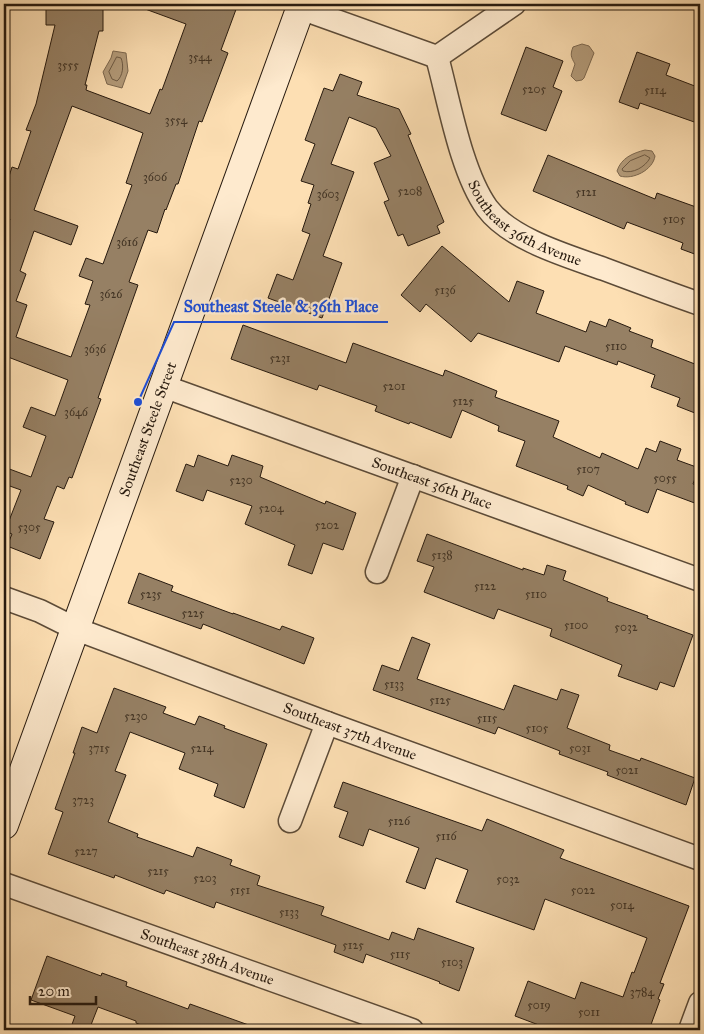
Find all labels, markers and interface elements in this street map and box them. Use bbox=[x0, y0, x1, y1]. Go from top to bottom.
house number: 3544 bbox=[188, 50, 212, 64]
house number: 3555 bbox=[57, 58, 79, 72]
house number: 5205 bbox=[522, 82, 546, 96]
house number: 5114 bbox=[644, 83, 666, 97]
house number: 3554 bbox=[165, 113, 187, 127]
house number: 3606 bbox=[143, 170, 168, 184]
street label: Southeast 36th Avenue bbox=[464, 177, 584, 269]
house number: 5208 bbox=[398, 184, 422, 198]
house number: 5121 bbox=[576, 185, 597, 199]
house number: 3603 bbox=[317, 187, 340, 201]
house number: 5105 bbox=[663, 212, 686, 226]
house number: 3616 bbox=[116, 235, 139, 249]
house number: 5136 bbox=[434, 283, 456, 297]
house number: 3626 bbox=[99, 287, 123, 301]
callout: Southeast Steele & 36th Place bbox=[174, 291, 388, 322]
text: Southeast Steele & 36th Place bbox=[184, 297, 379, 317]
house number: 5110 bbox=[605, 339, 627, 353]
house number: 3636 bbox=[84, 342, 107, 356]
house number: 5231 bbox=[269, 351, 291, 365]
street label: Southeast Steele Street bbox=[115, 359, 181, 499]
house number: 5201 bbox=[382, 379, 406, 393]
house number: 5125 bbox=[452, 394, 474, 408]
house number: 3646 bbox=[64, 405, 89, 419]
street label: Southeast 36th Place bbox=[369, 453, 495, 513]
house number: 5107 bbox=[576, 462, 600, 476]
house number: 5055 bbox=[653, 471, 677, 485]
house number: 5230 bbox=[229, 473, 253, 487]
house number: 5204 bbox=[258, 501, 284, 515]
house number: 5202 bbox=[315, 518, 339, 532]
house number: 5305 bbox=[18, 520, 41, 534]
house number: 5138 bbox=[431, 548, 453, 562]
house number: 5122 bbox=[474, 579, 496, 593]
house number: 5235 bbox=[140, 587, 162, 601]
house number: 5110 bbox=[525, 587, 547, 601]
house number: 5225 bbox=[182, 606, 205, 620]
house number: 5100 bbox=[564, 618, 588, 632]
house number: 5032 bbox=[614, 620, 638, 634]
house number: 5133 bbox=[384, 677, 404, 691]
house number: 5125 bbox=[429, 693, 451, 707]
street label: Southeast 37th Avenue bbox=[281, 699, 419, 764]
house number: 5230 bbox=[124, 709, 148, 723]
house number: 5115 bbox=[477, 711, 498, 725]
house number: 5105 bbox=[526, 721, 549, 735]
house number: 3715 bbox=[88, 741, 110, 755]
house number: 5214 bbox=[191, 741, 214, 755]
house number: 5031 bbox=[569, 741, 591, 755]
house number: 5021 bbox=[615, 763, 639, 777]
house number: 3723 bbox=[72, 793, 94, 807]
house number: 5126 bbox=[388, 814, 411, 828]
house number: 5116 bbox=[435, 829, 457, 843]
house number: 5227 bbox=[74, 844, 98, 858]
house number: 5215 bbox=[147, 864, 169, 878]
house number: 5203 bbox=[193, 871, 217, 885]
house number: 5032 bbox=[496, 872, 520, 886]
house number: 5151 bbox=[230, 883, 251, 897]
house number: 5022 bbox=[571, 883, 595, 897]
house number: 5014 bbox=[610, 898, 634, 912]
house number: 5133 bbox=[279, 905, 299, 919]
street label: Southeast 38th Avenue bbox=[138, 925, 277, 989]
house number: 5125 bbox=[342, 938, 364, 952]
house number: 5115 bbox=[390, 947, 411, 961]
house number: 5103 bbox=[441, 955, 463, 969]
scale bar bbox=[30, 974, 96, 1006]
text: 20 m bbox=[38, 982, 70, 1000]
house number: 3784 bbox=[630, 985, 654, 999]
house number: 5019 bbox=[527, 998, 551, 1012]
house number: 5011 bbox=[578, 1005, 600, 1019]

